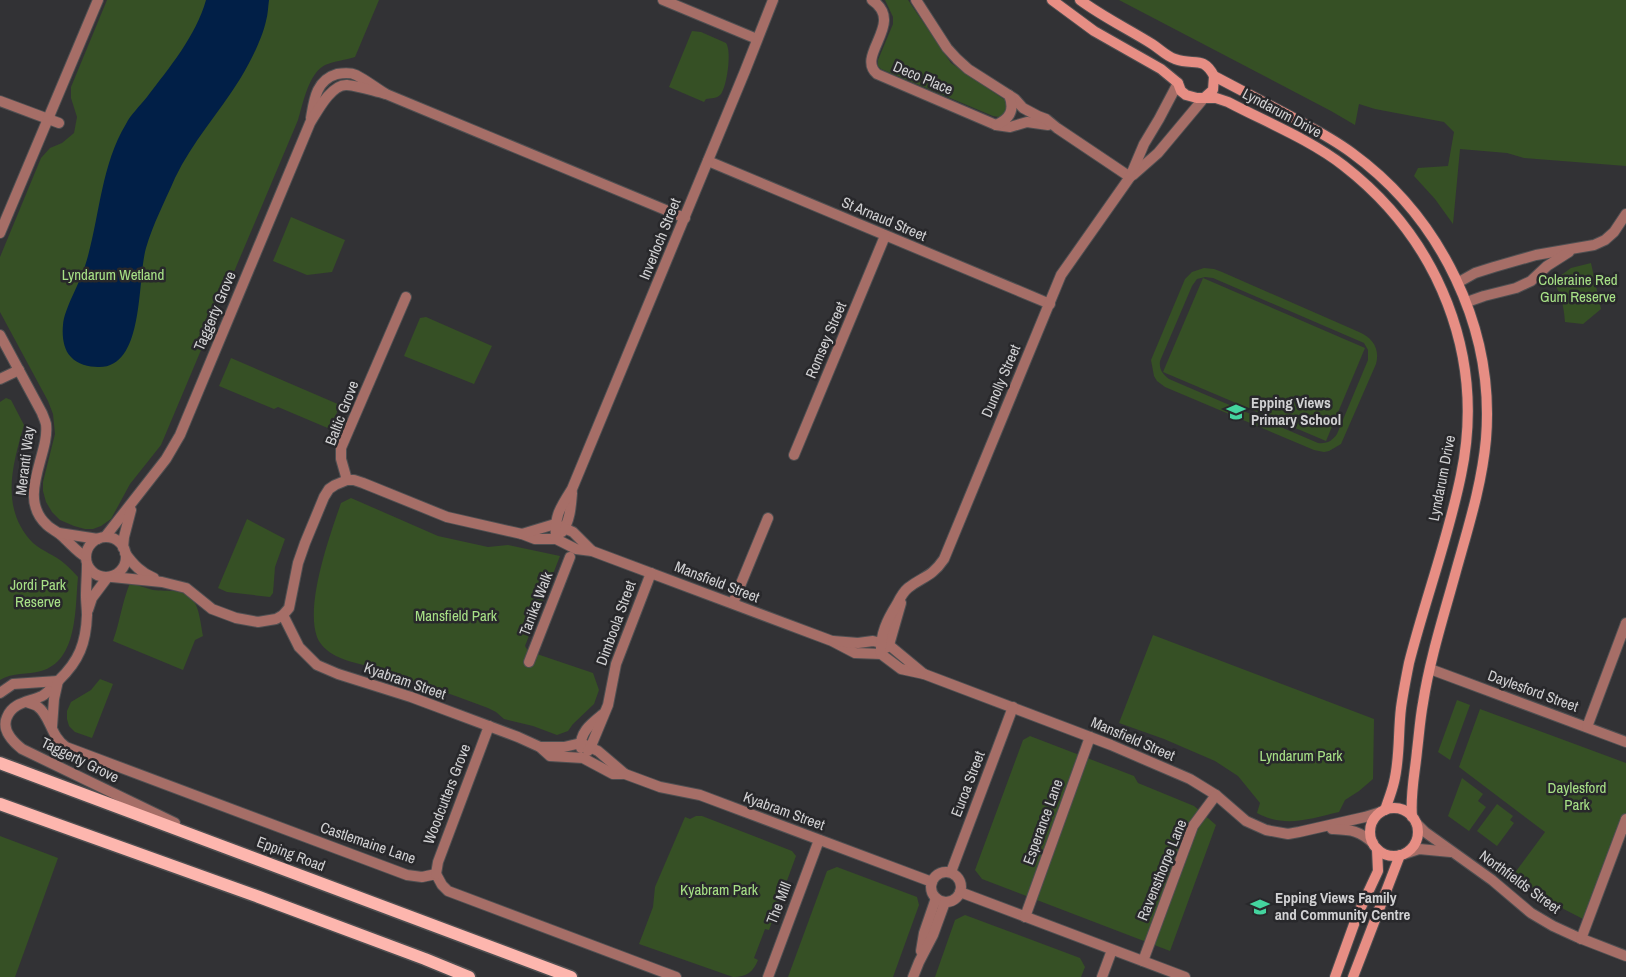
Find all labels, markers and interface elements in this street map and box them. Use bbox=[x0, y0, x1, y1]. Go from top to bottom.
street label: Deco Place bbox=[890, 56, 956, 100]
street label: Lyndarum Drive bbox=[1239, 83, 1326, 142]
street label: St Arnaud Street bbox=[839, 191, 930, 246]
street label: Inverloch Street bbox=[634, 194, 686, 283]
park label: Lyndarum Wetland bbox=[62, 264, 164, 285]
street label: Taggerty Grove bbox=[188, 268, 241, 354]
park label: Coleraine Red Gum Reserve bbox=[1538, 269, 1618, 307]
street label: Romsey Street bbox=[800, 298, 851, 381]
street label: Dunolly Street bbox=[976, 341, 1026, 420]
street label: Baltic Grove bbox=[320, 377, 364, 448]
place label: Epping Views Primary School bbox=[1251, 392, 1341, 430]
school or university icon: Epping Views Primary School bbox=[1225, 401, 1247, 423]
street label: Meranti Way bbox=[10, 424, 39, 497]
street label: Lyndarum Drive bbox=[1423, 433, 1460, 523]
street label: Mansfield Street bbox=[672, 556, 763, 608]
street label: Tanika Walk bbox=[514, 568, 558, 639]
park label: Jordi Park Reserve bbox=[10, 574, 67, 612]
street label: Dimboola Street bbox=[590, 577, 641, 668]
park label: Mansfield Park bbox=[415, 605, 498, 626]
street label: Kyabram Street bbox=[361, 657, 450, 705]
street label: Daylesford Street bbox=[1485, 664, 1582, 717]
street label: Mansfield Street bbox=[1088, 711, 1179, 766]
street label: Taggerty Grove bbox=[38, 732, 123, 788]
street label: Woodcutters Grove bbox=[418, 741, 475, 847]
park label: Lyndarum Park bbox=[1260, 745, 1343, 766]
street label: Euroa Street bbox=[945, 747, 990, 820]
street label: Esperance Lane bbox=[1017, 776, 1068, 868]
park label: Daylesford Park bbox=[1548, 777, 1606, 815]
street label: Kyabram Street bbox=[740, 786, 828, 835]
street label: Castlemaine Lane bbox=[318, 816, 419, 869]
street label: Ravensthorpe Lane bbox=[1132, 816, 1191, 924]
street label: Epping Road bbox=[254, 831, 328, 876]
street label: Northfields Street bbox=[1475, 845, 1566, 919]
park label: Kyabram Park bbox=[680, 879, 759, 900]
street label: The Mill bbox=[761, 879, 796, 927]
place label: Epping Views Family and Community Centre bbox=[1275, 887, 1410, 925]
school or university icon: Epping Views Family and Community Centre bbox=[1249, 896, 1271, 918]

